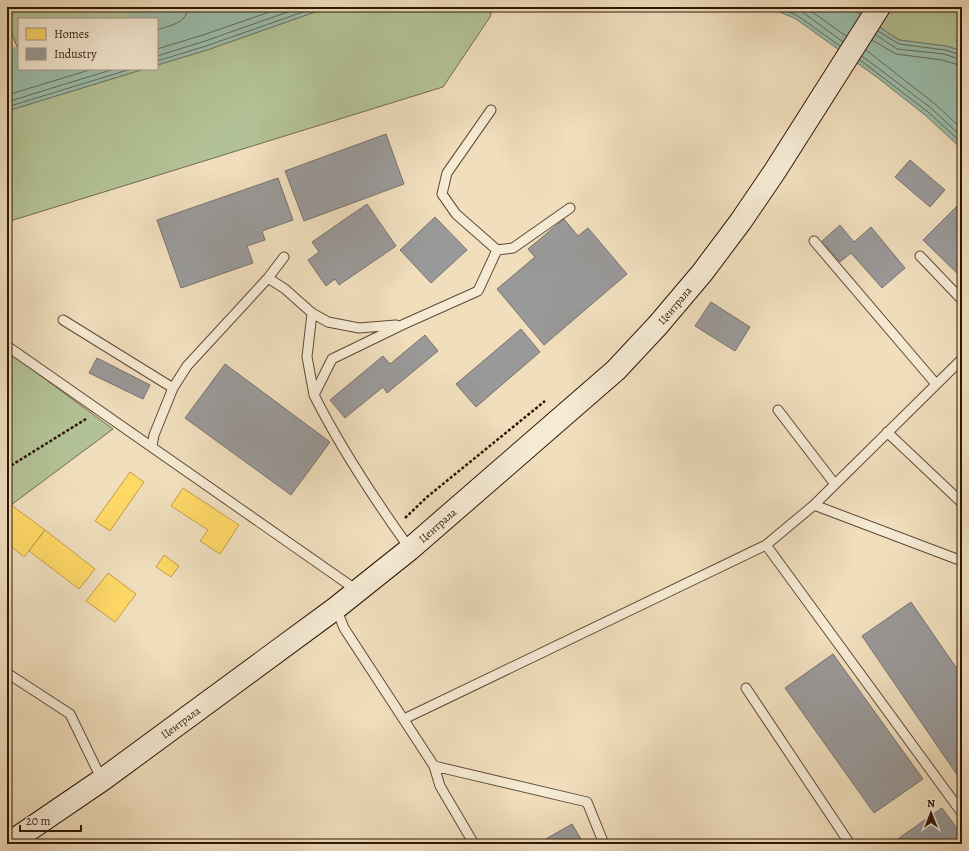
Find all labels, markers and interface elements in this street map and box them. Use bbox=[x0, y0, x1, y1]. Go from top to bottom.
legend bbox=[18, 18, 158, 70]
text: Homes bbox=[54, 26, 89, 42]
text: Industry bbox=[54, 46, 97, 62]
street label: Централа bbox=[654, 282, 696, 328]
street label: Централа bbox=[415, 504, 460, 546]
street label: Централа bbox=[158, 702, 204, 742]
north arrow bbox=[911, 793, 951, 833]
text: N bbox=[927, 796, 935, 811]
scale bar bbox=[20, 807, 81, 833]
text: 20 m bbox=[26, 813, 50, 829]

